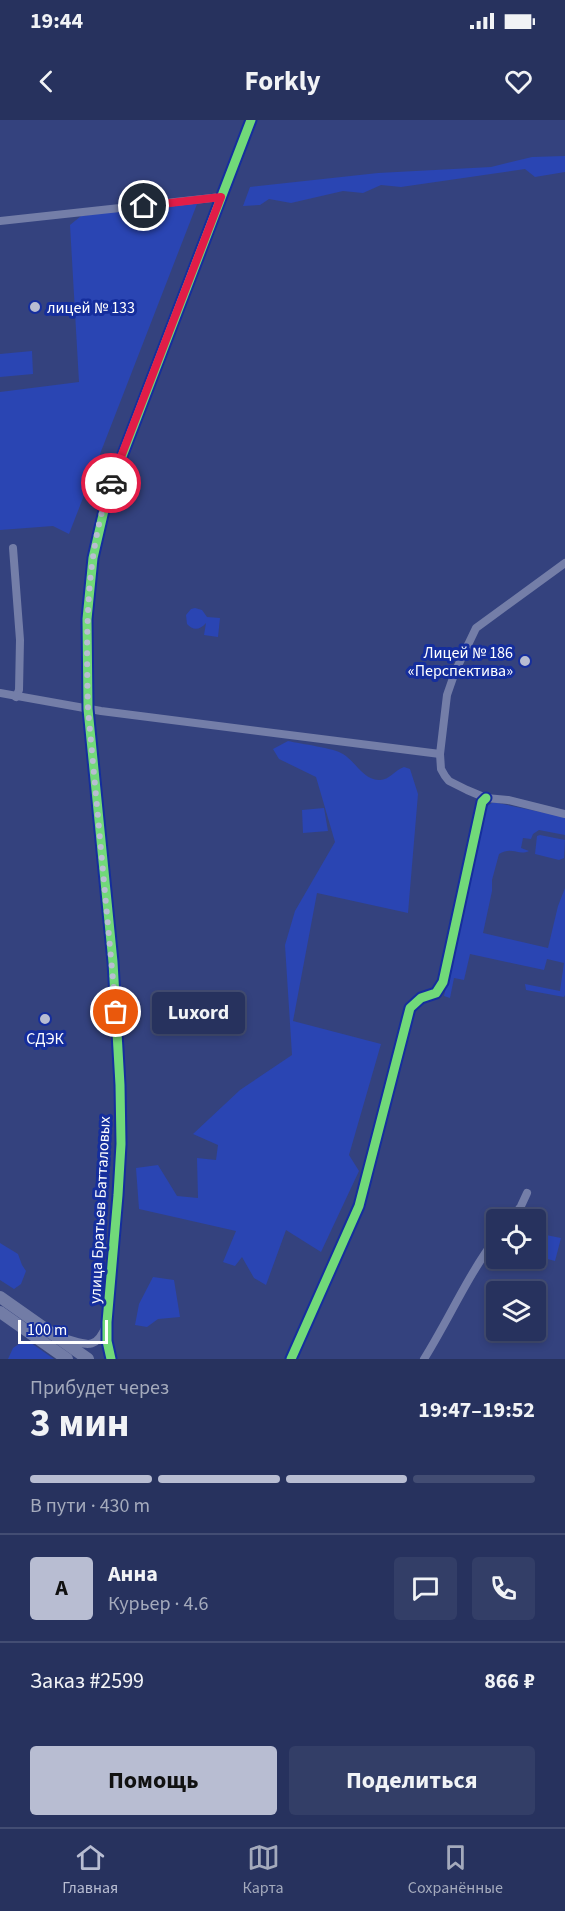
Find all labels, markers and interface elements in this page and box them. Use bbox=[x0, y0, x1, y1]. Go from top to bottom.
text: 19:44 bbox=[30, 5, 83, 37]
text: Forkly bbox=[245, 62, 320, 101]
icon: back bbox=[30, 65, 63, 98]
icon: heart bbox=[502, 65, 535, 98]
pin bbox=[118, 180, 169, 231]
icon: home bbox=[127, 189, 160, 222]
place label: лицей № 133 bbox=[47, 297, 135, 319]
marker: лицей № 133 bbox=[28, 300, 42, 314]
courier bbox=[81, 453, 141, 513]
icon: car bbox=[95, 467, 128, 500]
place label: Лицей № 186 «Перспектива» bbox=[408, 642, 513, 682]
marker: Лицей № 186 «Перспектива» bbox=[518, 654, 532, 668]
pin bbox=[90, 986, 141, 1037]
callout: Luxord bbox=[152, 991, 245, 1033]
icon: bag bbox=[99, 995, 132, 1028]
text: Luxord bbox=[168, 999, 229, 1027]
marker: СДЭК bbox=[38, 1012, 52, 1026]
place label: СДЭК bbox=[26, 1028, 65, 1050]
street label: улица Братьев Батталовых bbox=[84, 1116, 116, 1304]
map controls bbox=[486, 1209, 546, 1341]
button: locate bbox=[486, 1209, 546, 1269]
button: layers bbox=[486, 1281, 546, 1341]
scale bar bbox=[18, 1317, 108, 1344]
text: 100 m bbox=[27, 1319, 67, 1341]
text: Прибудет через bbox=[30, 1374, 169, 1402]
text: 19:47–19:52 bbox=[418, 1394, 535, 1426]
text: 3 мин bbox=[30, 1396, 130, 1452]
text: В пути · 430 m bbox=[30, 1492, 150, 1520]
button: chat bbox=[394, 1557, 457, 1620]
button: phone bbox=[472, 1557, 535, 1620]
text: Анна bbox=[108, 1558, 158, 1590]
text: А bbox=[55, 1572, 68, 1604]
text: Курьер · 4.6 bbox=[108, 1590, 208, 1618]
text: Заказ #2599 bbox=[30, 1665, 144, 1697]
text: 866 ₽ bbox=[484, 1665, 535, 1697]
button: Помощь bbox=[30, 1746, 277, 1815]
button: Поделиться bbox=[289, 1746, 535, 1815]
tab: Главная bbox=[62, 1841, 118, 1899]
tab: Карта bbox=[243, 1841, 284, 1899]
tab: Сохранённые bbox=[408, 1841, 503, 1899]

